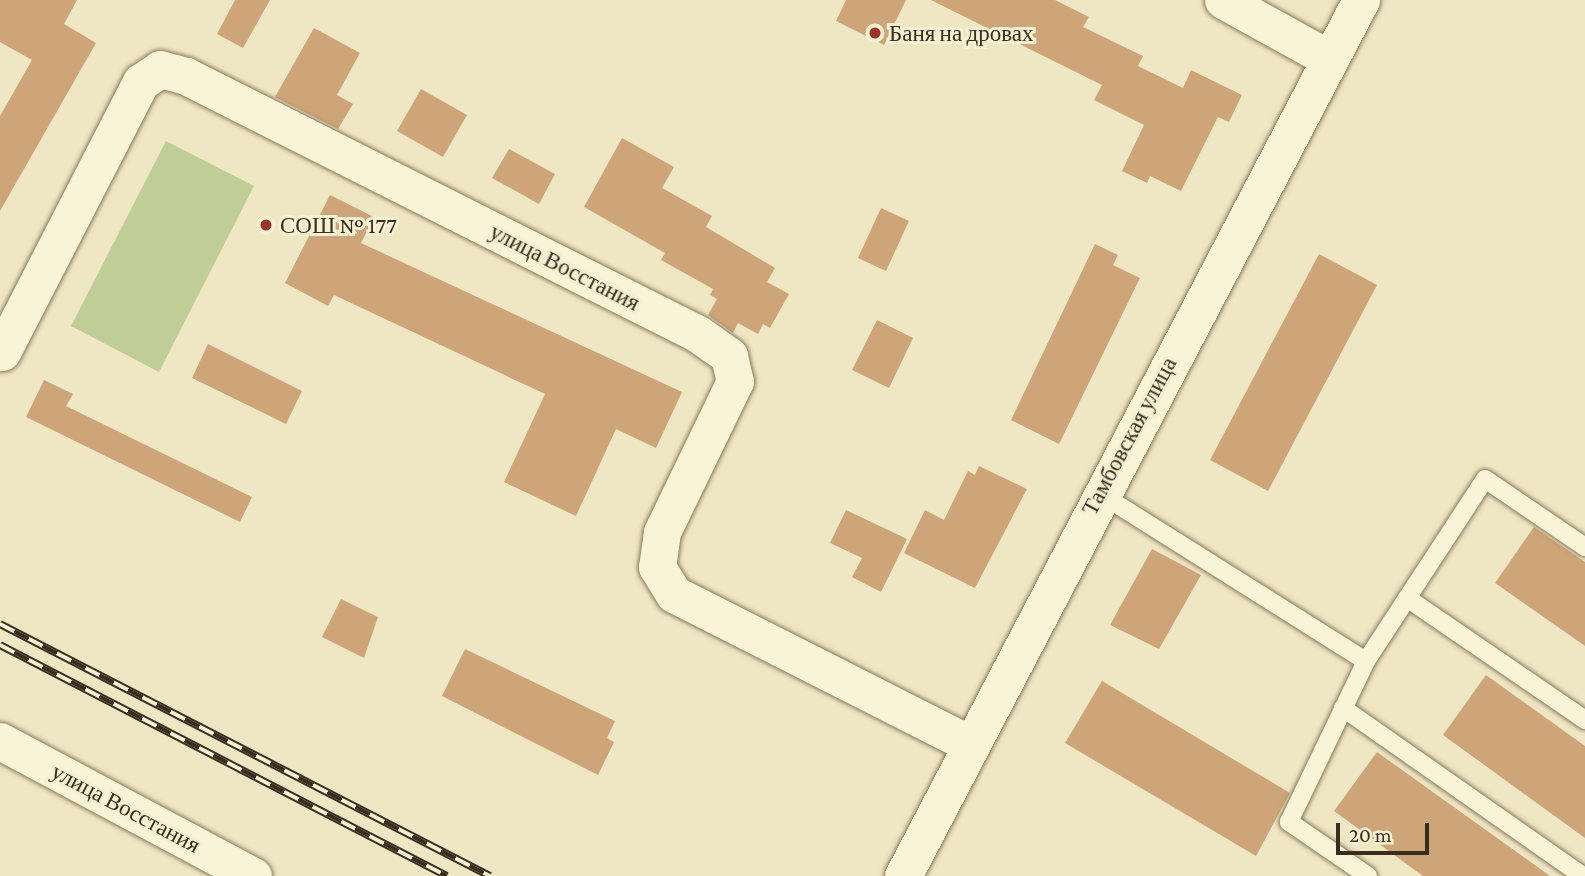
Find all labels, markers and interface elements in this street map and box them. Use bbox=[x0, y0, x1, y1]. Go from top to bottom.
place label: Баня на дровах bbox=[889, 19, 1033, 47]
marker: Баня на дровах bbox=[867, 25, 883, 41]
place label: СОШ № 177 bbox=[280, 211, 397, 239]
marker: СОШ № 177 bbox=[258, 217, 274, 233]
street label: улица Восстания bbox=[485, 217, 645, 317]
street label: Тамбовская улица bbox=[1076, 352, 1182, 520]
street label: улица Восстания bbox=[47, 757, 205, 859]
scale bar bbox=[1340, 810, 1433, 854]
text: 20 m bbox=[1349, 823, 1392, 847]

